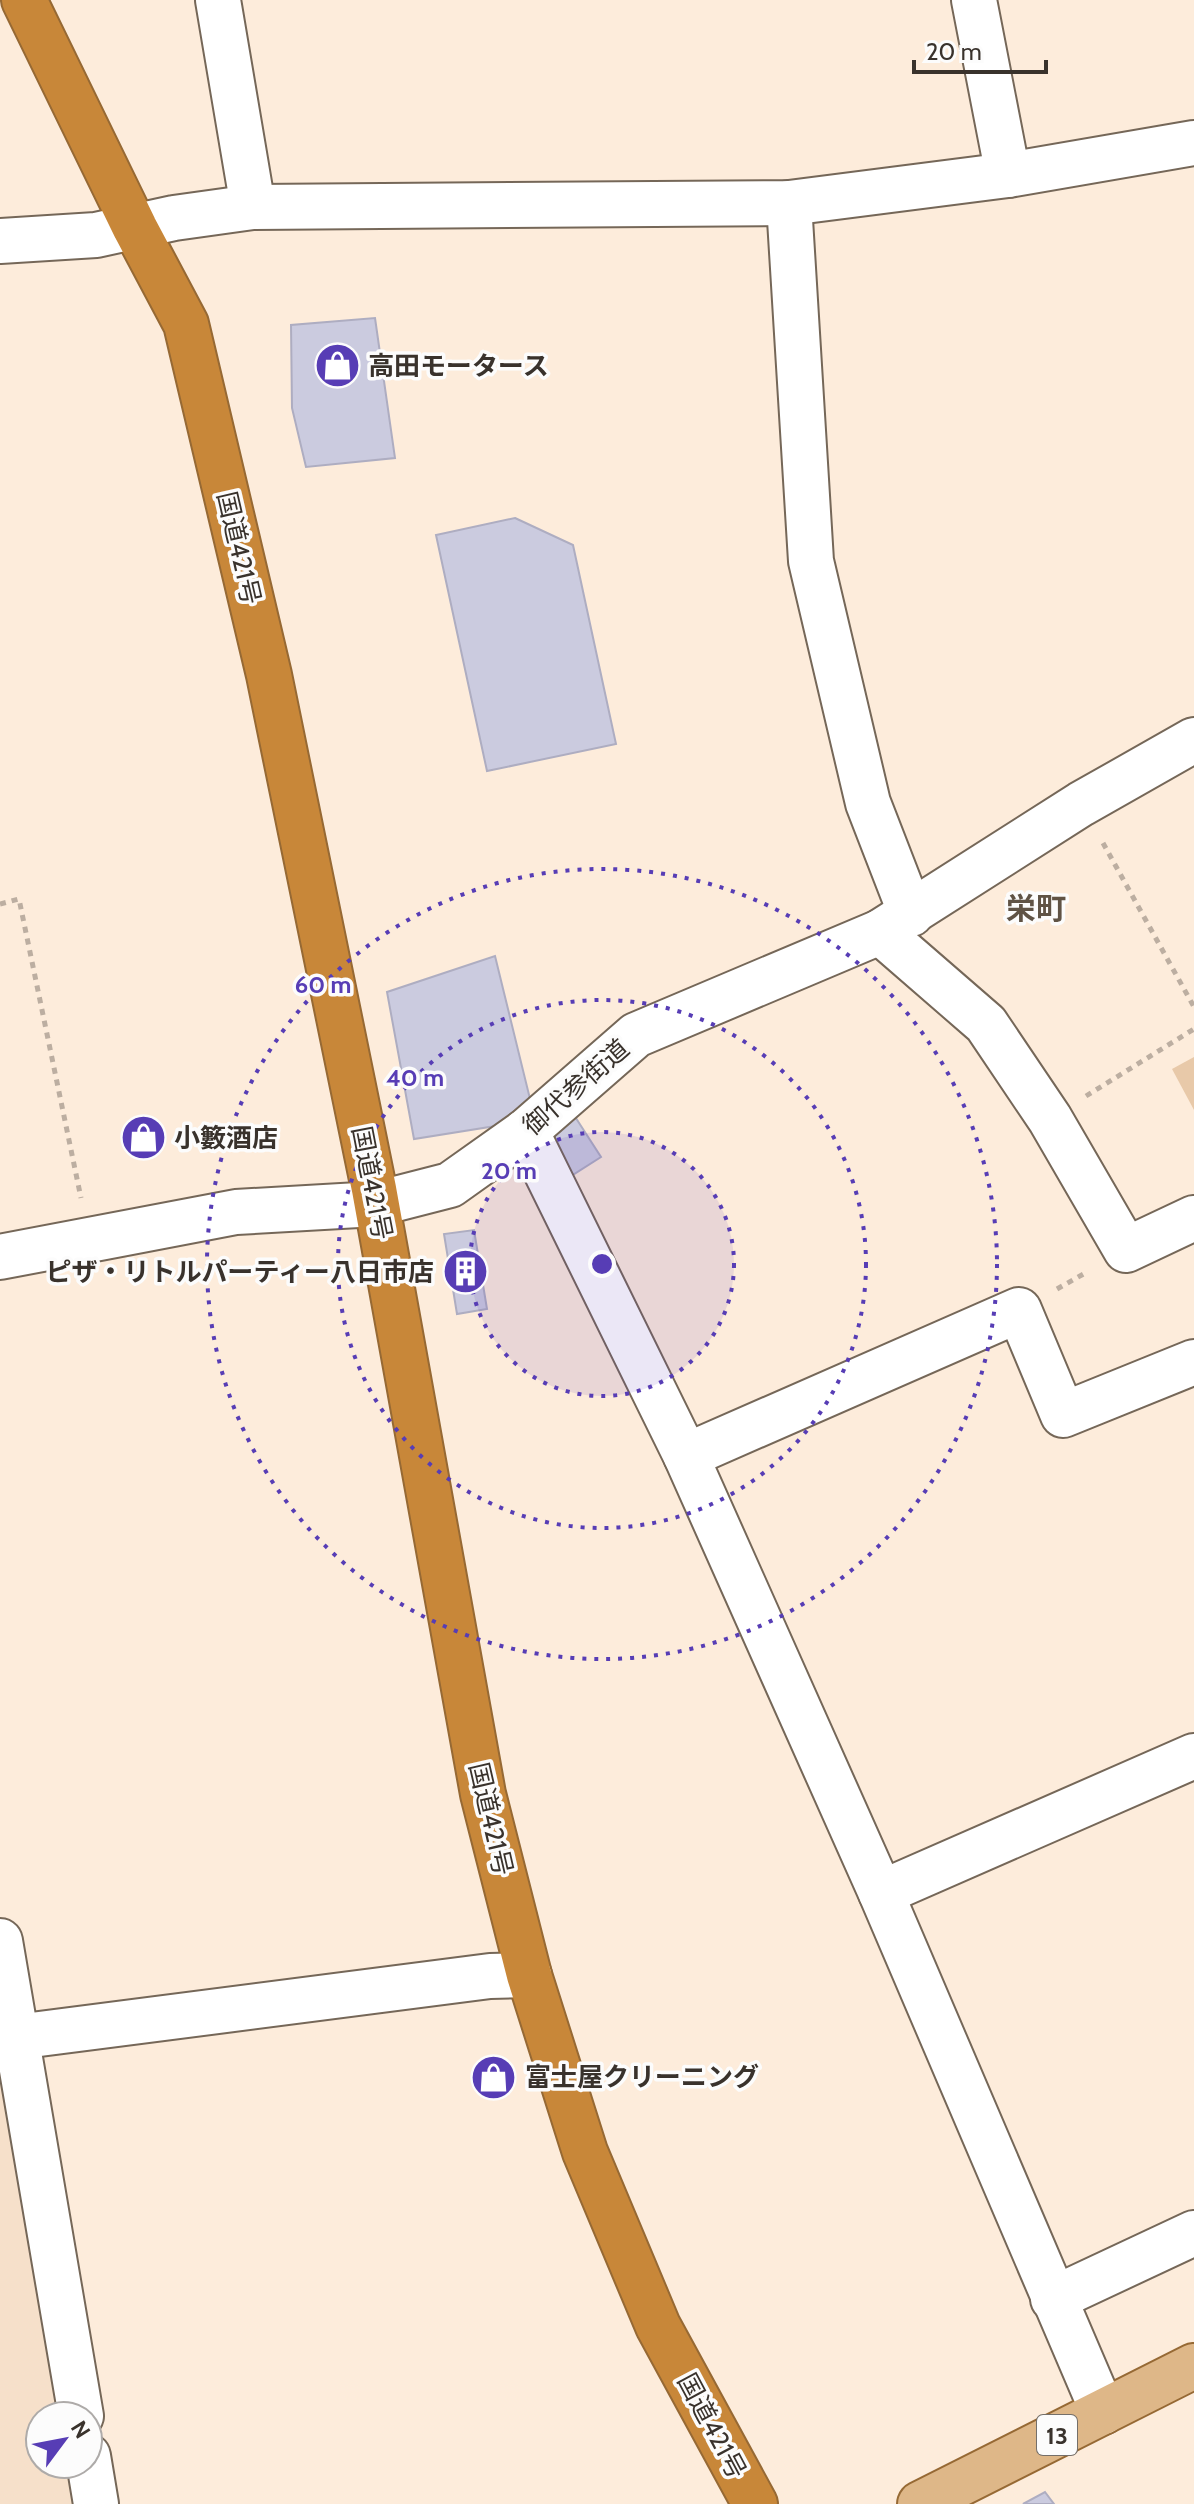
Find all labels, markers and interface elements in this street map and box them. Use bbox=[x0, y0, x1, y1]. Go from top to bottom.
scale bar bbox=[914, 24, 1046, 74]
text: 20 m bbox=[926, 37, 982, 66]
shop icon: 高田モータース bbox=[313, 342, 361, 390]
place label: 高田モータース bbox=[368, 350, 549, 382]
street label: 国道421号 bbox=[210, 488, 268, 608]
district label: 栄町 bbox=[1006, 890, 1066, 927]
text: 60 m bbox=[295, 970, 351, 999]
street label: 御代参街道 bbox=[516, 1032, 636, 1142]
text: 40 m bbox=[386, 1063, 444, 1092]
shop icon: 小籔酒店 bbox=[119, 1114, 167, 1162]
place label: 小籔酒店 bbox=[174, 1122, 278, 1154]
street label: 国道421号 bbox=[345, 1123, 399, 1243]
text: 20 m bbox=[481, 1156, 537, 1185]
building icon: ピザ・リトルパーティー八日市店 bbox=[441, 1248, 489, 1296]
centre of rings bbox=[588, 1250, 616, 1278]
place label: ピザ・リトルパーティー八日市店 bbox=[46, 1256, 434, 1288]
street label: 国道421号 bbox=[462, 1759, 520, 1879]
shop icon: 富士屋クリーニング bbox=[470, 2053, 518, 2101]
place label: 富士屋クリーニング bbox=[525, 2061, 759, 2093]
street label: 国道421号 bbox=[671, 2368, 753, 2484]
north arrow bbox=[24, 2400, 104, 2480]
road number: 13 bbox=[1037, 2415, 1077, 2455]
text: N bbox=[65, 2416, 96, 2443]

